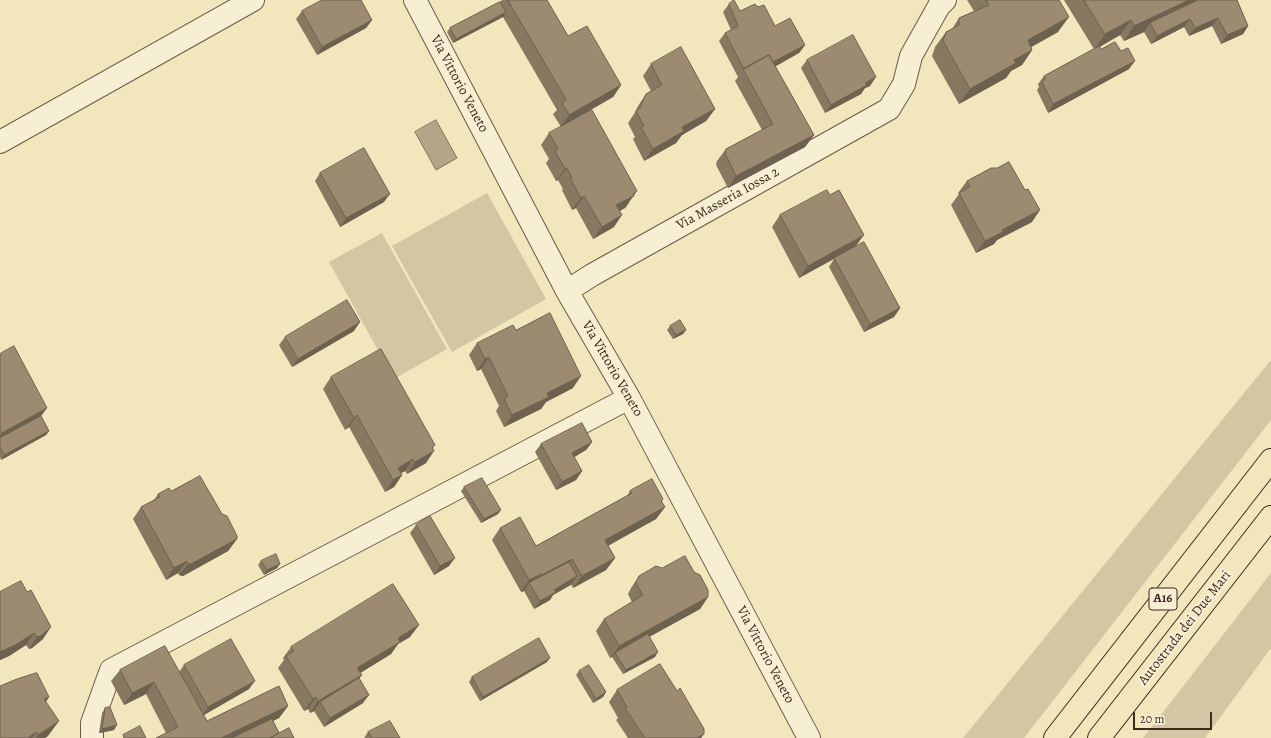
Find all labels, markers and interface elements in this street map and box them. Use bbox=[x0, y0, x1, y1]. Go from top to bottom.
street label: Via Vittorio Veneto bbox=[426, 33, 492, 135]
street label: Via Masseria Iossa 2 bbox=[674, 164, 782, 234]
street label: Via Vittorio Veneto bbox=[578, 318, 646, 420]
street label: Autostrada dei Due Mari bbox=[1135, 568, 1235, 688]
road number: A16 bbox=[1149, 588, 1177, 610]
street label: Via Vittorio Veneto bbox=[732, 604, 798, 706]
scale bar bbox=[1135, 704, 1214, 730]
text: 20 m bbox=[1140, 711, 1164, 727]

